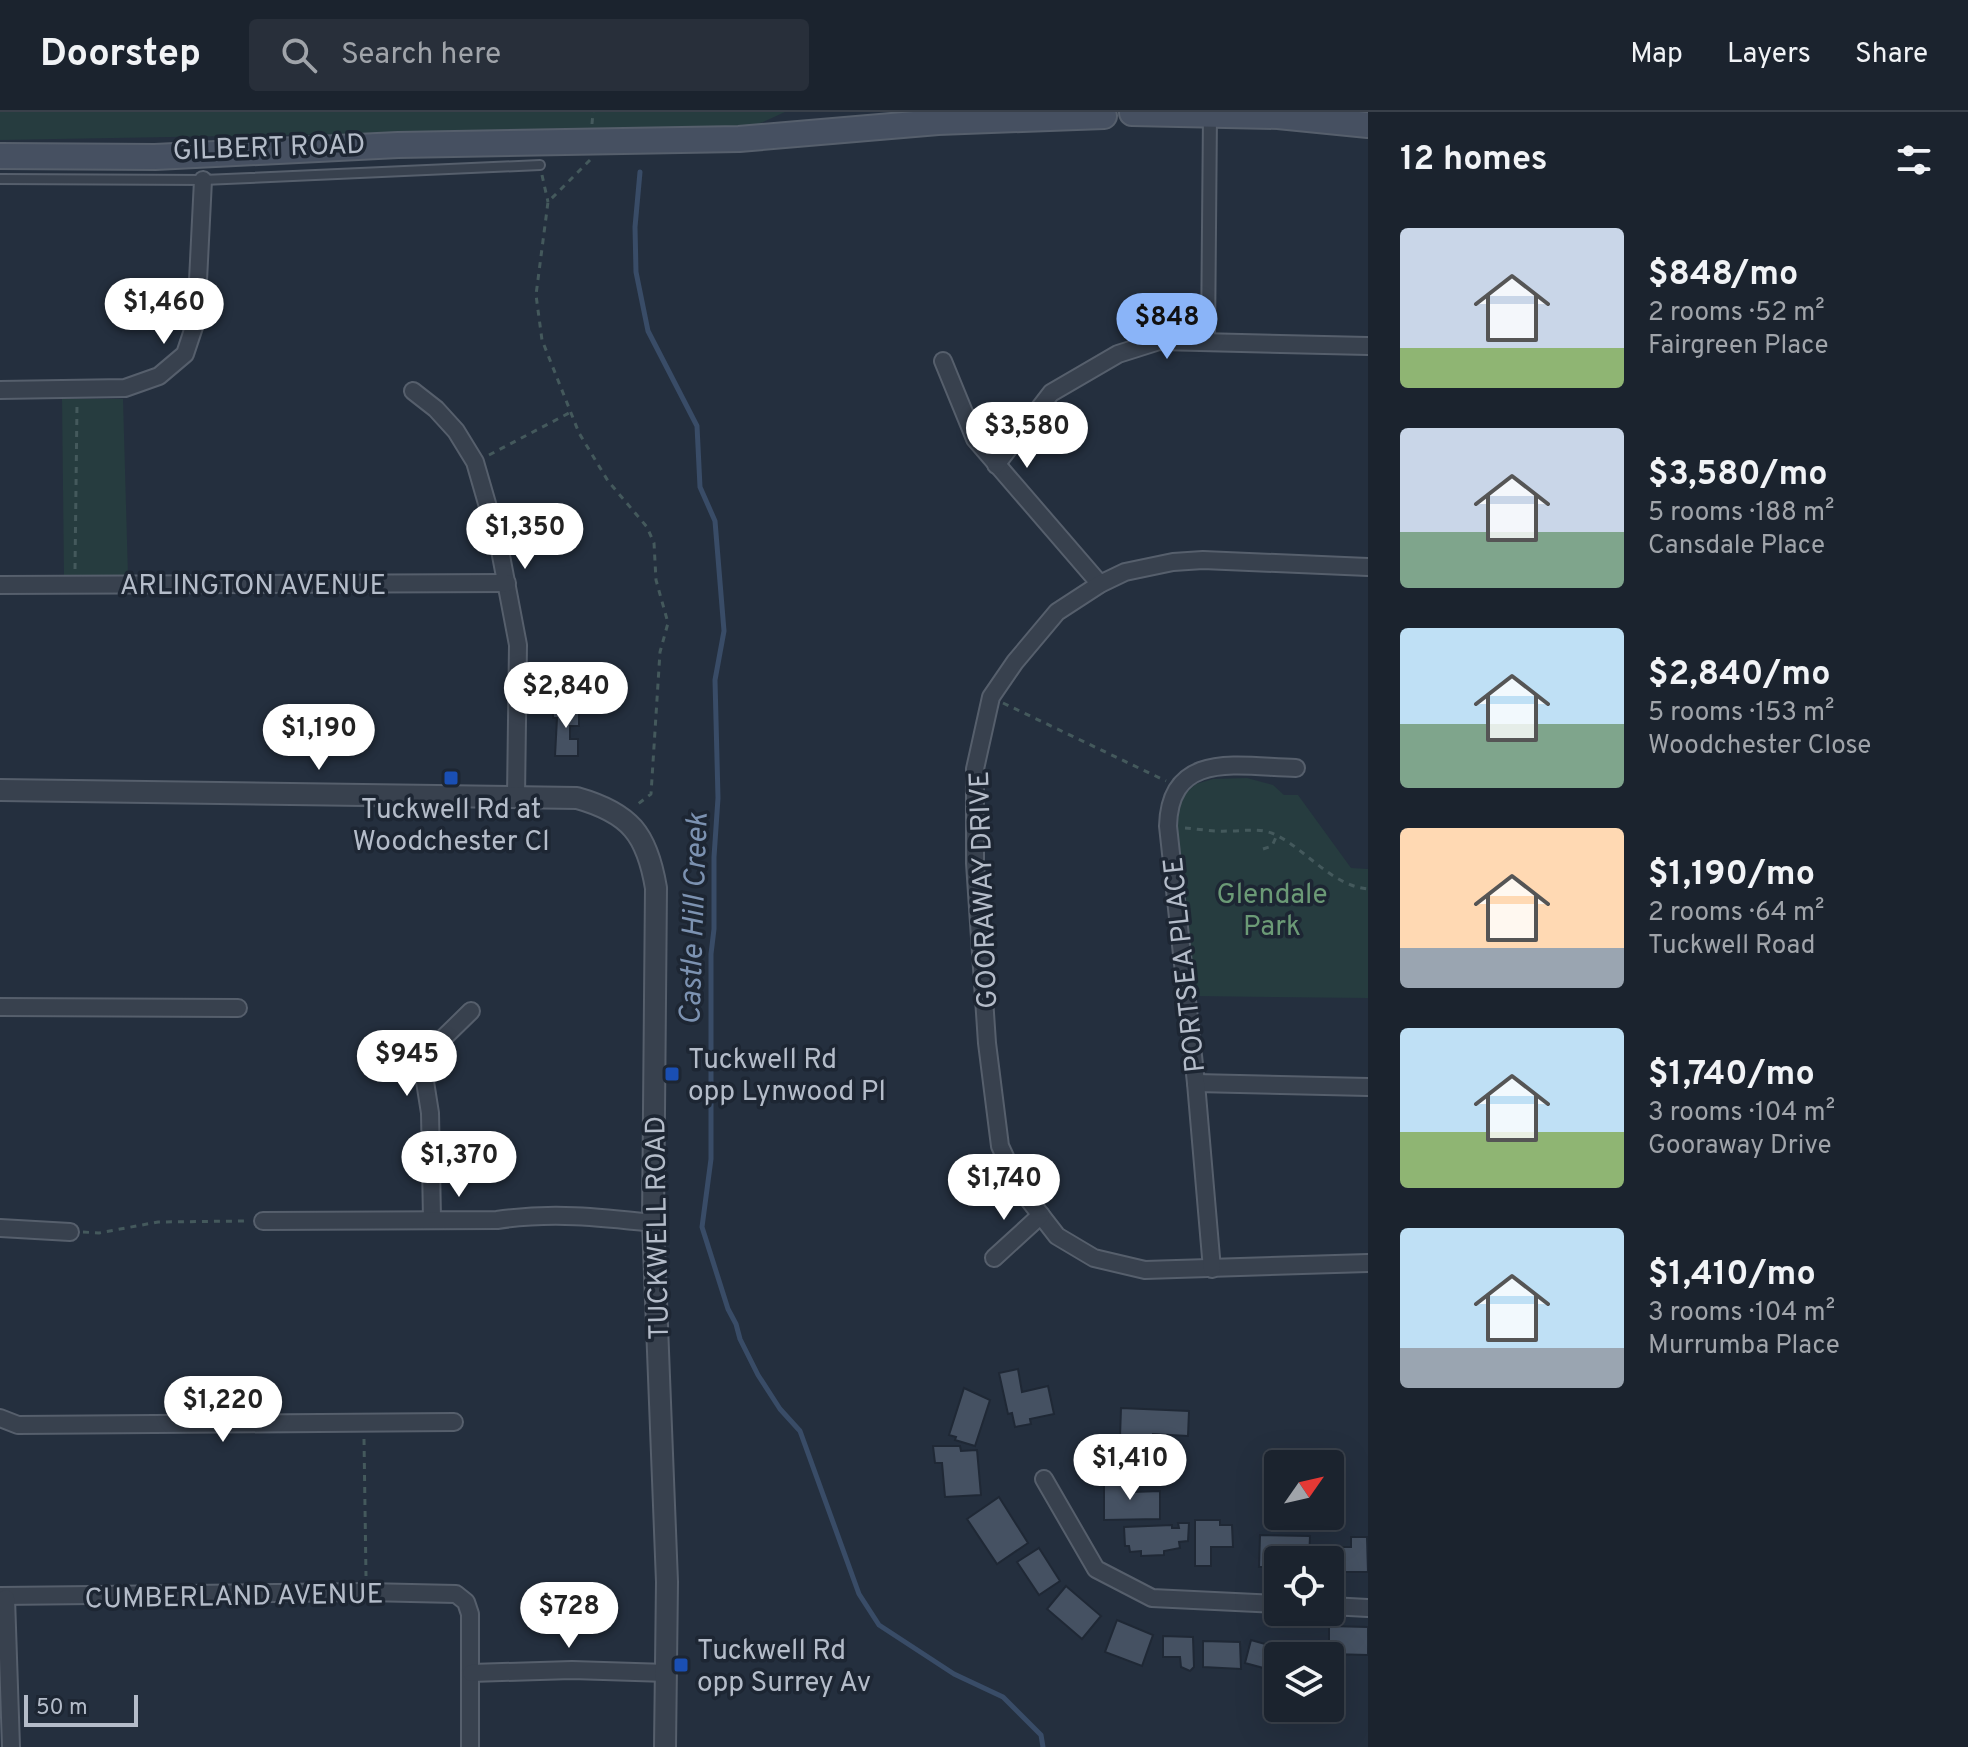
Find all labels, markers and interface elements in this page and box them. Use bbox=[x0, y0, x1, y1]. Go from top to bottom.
search box bbox=[249, 19, 809, 91]
text: Doorstep bbox=[40, 31, 201, 80]
icon: search bbox=[277, 33, 321, 77]
text: Search here bbox=[341, 37, 501, 74]
text: Map bbox=[1630, 37, 1683, 73]
text: Layers bbox=[1727, 37, 1811, 73]
text: Share bbox=[1855, 37, 1928, 73]
street label: GILBERT ROAD bbox=[172, 128, 366, 170]
icon: filters bbox=[1892, 138, 1936, 182]
text: 12 homes bbox=[1400, 139, 1547, 182]
text: $848/mo bbox=[1648, 254, 1798, 297]
icon: home bbox=[1464, 260, 1560, 356]
pin: $1,460 bbox=[99, 278, 229, 346]
text: $1,460 bbox=[123, 287, 205, 320]
pin: $848 bbox=[1120, 293, 1214, 361]
text: 2 rooms · 52 m² bbox=[1648, 297, 1825, 330]
text: $848 bbox=[1134, 302, 1200, 335]
text: Fairgreen Place bbox=[1648, 330, 1828, 363]
pin: $3,580 bbox=[962, 402, 1092, 470]
text: $3,580 bbox=[984, 411, 1070, 444]
text: $3,580/mo bbox=[1648, 454, 1828, 497]
icon: home bbox=[1464, 460, 1560, 556]
text: 5 rooms · 188 m² bbox=[1648, 497, 1834, 530]
pin: $1,350 bbox=[460, 503, 590, 571]
text: $1,350 bbox=[484, 512, 566, 545]
text: Cansdale Place bbox=[1648, 530, 1825, 563]
street label: ARLINGTON AVENUE bbox=[120, 569, 386, 605]
text: $2,840/mo bbox=[1648, 654, 1830, 697]
icon: home bbox=[1464, 660, 1560, 756]
pin: $2,840 bbox=[501, 662, 631, 730]
text: $2,840 bbox=[522, 671, 610, 704]
text: 5 rooms · 153 m² bbox=[1648, 697, 1835, 730]
pin: $1,190 bbox=[254, 704, 384, 772]
text: $1,190 bbox=[281, 713, 357, 746]
text: Woodchester Close bbox=[1648, 730, 1871, 763]
marker: Tuckwell Rd at Woodchester Cl bbox=[442, 769, 460, 787]
street label: GOORAWAY DRIVE bbox=[963, 770, 1007, 1009]
place label: Tuckwell Rd at Woodchester Cl bbox=[352, 793, 550, 861]
water label: Castle Hill Creek bbox=[673, 811, 718, 1026]
text: $1,190/mo bbox=[1648, 854, 1815, 897]
street label: PORTSEA PLACE bbox=[1157, 855, 1215, 1074]
icon: home bbox=[1464, 860, 1560, 956]
park label: Glendale Park bbox=[1217, 878, 1328, 946]
text: 2 rooms · 64 m² bbox=[1648, 897, 1824, 930]
text: Tuckwell Road bbox=[1648, 930, 1815, 963]
pin: $945 bbox=[360, 1030, 454, 1098]
text: $945 bbox=[375, 1039, 439, 1072]
place label: Tuckwell Rd opp Lynwood Pl bbox=[688, 1043, 886, 1111]
text: $1,740/mo bbox=[1648, 1054, 1815, 1097]
icon: home bbox=[1464, 1060, 1560, 1156]
marker: Tuckwell Rd opp Lynwood Pl bbox=[663, 1065, 681, 1083]
text: 3 rooms · 104 m² bbox=[1648, 1097, 1835, 1130]
street label: TUCKWELL ROAD bbox=[639, 1116, 679, 1340]
text: Gooraway Drive bbox=[1648, 1130, 1832, 1163]
pin: $1,370 bbox=[394, 1131, 524, 1199]
text: $1,370 bbox=[419, 1140, 499, 1173]
pin: $1,740 bbox=[939, 1154, 1069, 1222]
text: $1,740 bbox=[966, 1163, 1042, 1196]
text: $1,410/mo bbox=[1648, 1254, 1816, 1297]
icon: home bbox=[1464, 1260, 1560, 1356]
text: 3 rooms · 104 m² bbox=[1648, 1297, 1835, 1330]
text: Murrumba Place bbox=[1648, 1330, 1840, 1363]
pin: $1,220 bbox=[158, 1376, 288, 1444]
text: $1,220 bbox=[182, 1385, 264, 1418]
pin: $1,410 bbox=[1065, 1434, 1195, 1502]
text: $1,410 bbox=[1091, 1443, 1169, 1476]
north arrow bbox=[1264, 1450, 1344, 1530]
map controls bbox=[1264, 1450, 1344, 1722]
button: locate bbox=[1264, 1546, 1344, 1626]
street label: CUMBERLAND AVENUE bbox=[84, 1577, 384, 1619]
pin: $728 bbox=[522, 1582, 616, 1650]
text: $728 bbox=[538, 1591, 600, 1624]
place label: Tuckwell Rd opp Surrey Av bbox=[697, 1634, 871, 1702]
button: layers bbox=[1264, 1642, 1344, 1722]
marker: Tuckwell Rd opp Surrey Av bbox=[672, 1656, 690, 1674]
scale bar bbox=[24, 1691, 138, 1727]
text: 50 m bbox=[36, 1695, 88, 1722]

